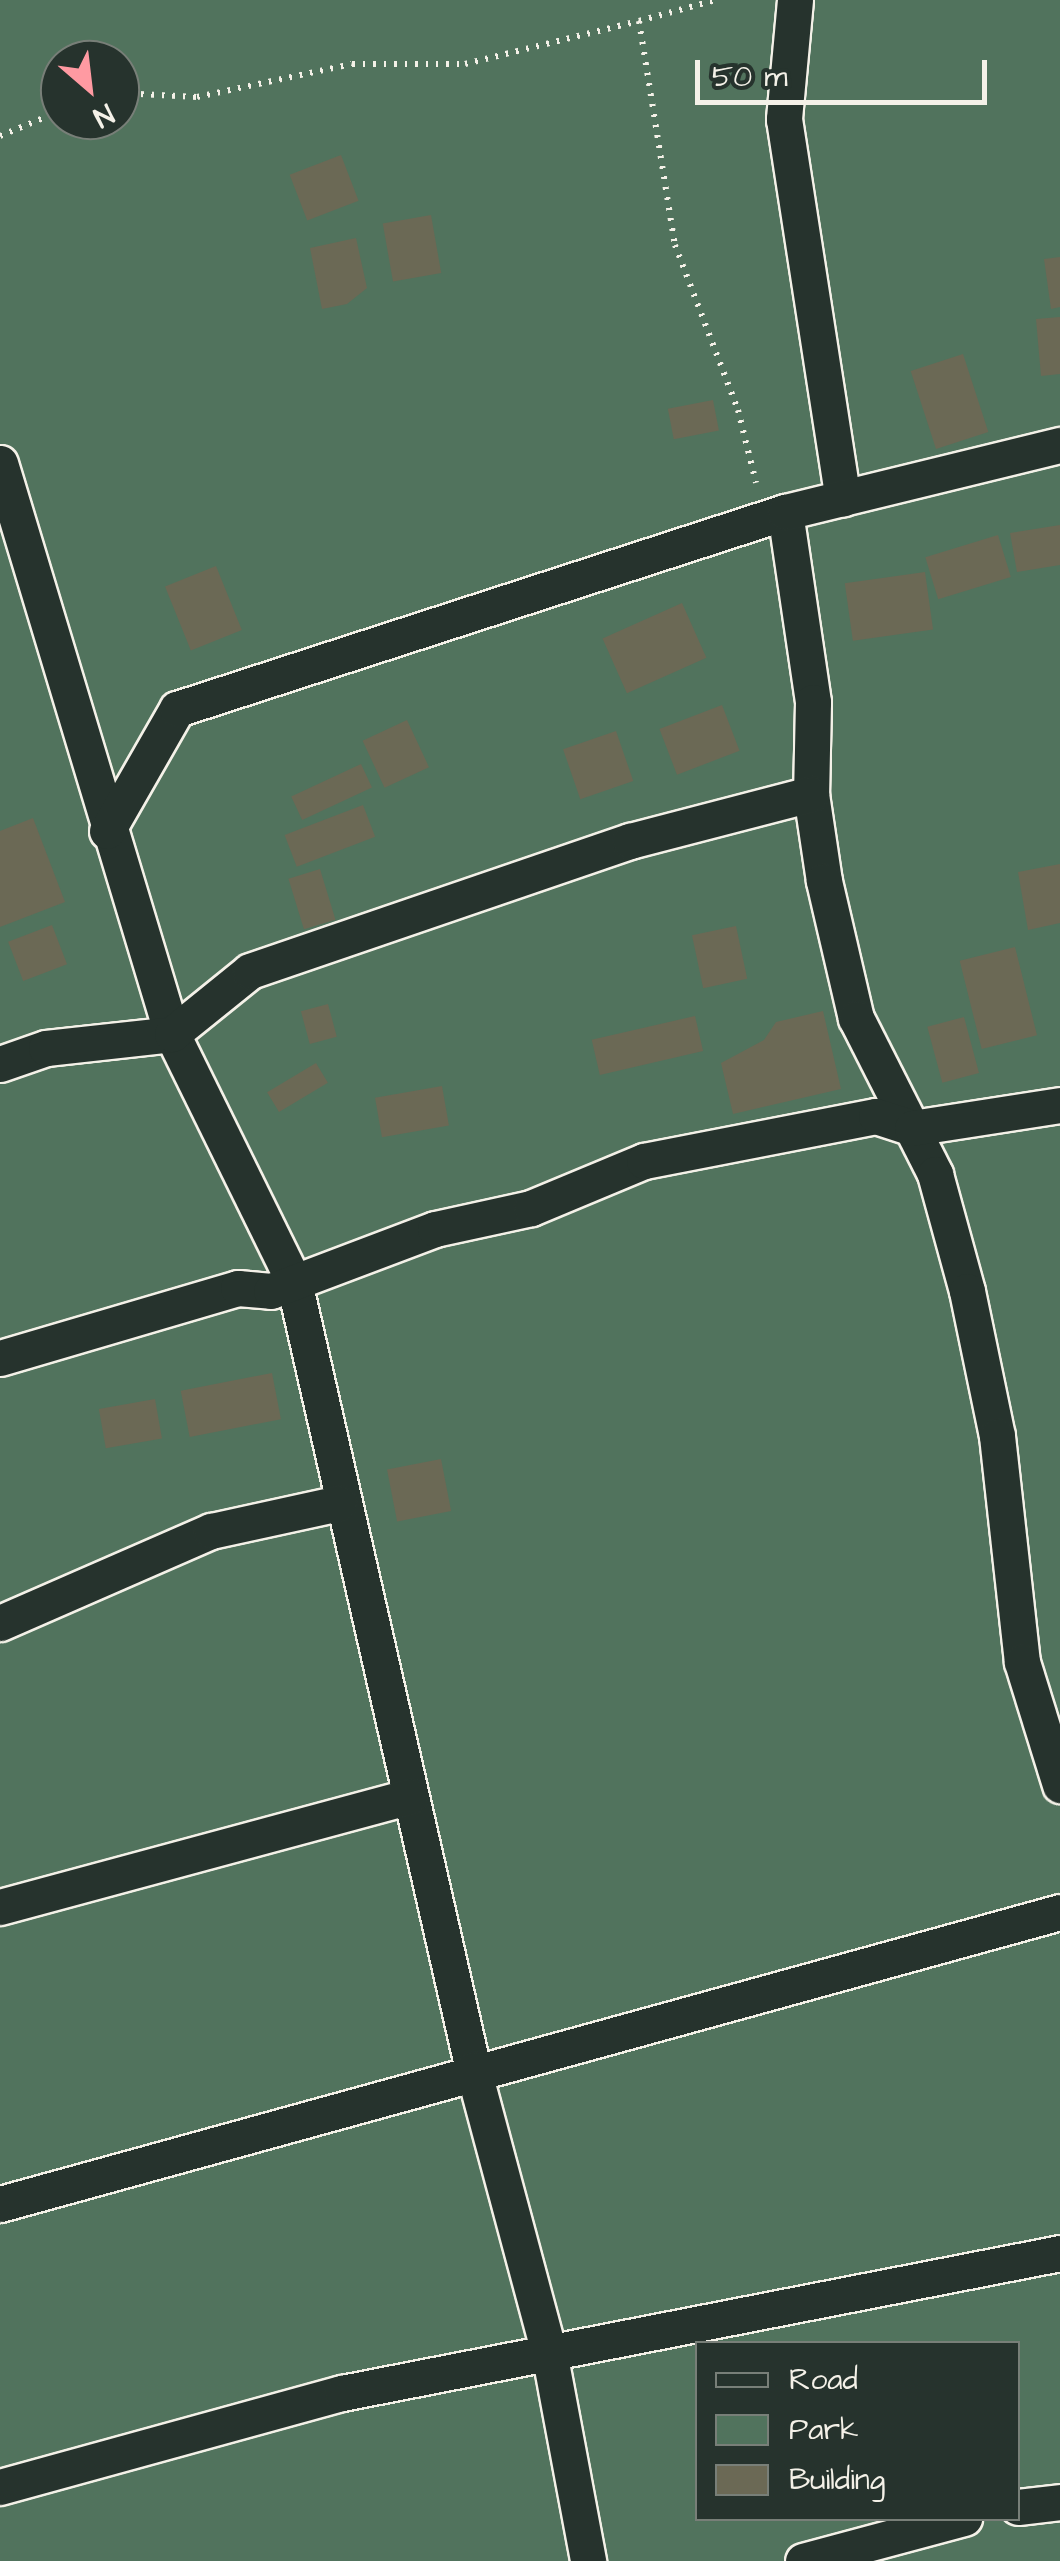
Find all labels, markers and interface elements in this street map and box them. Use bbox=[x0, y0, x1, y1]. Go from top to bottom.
north arrow bbox=[40, 40, 140, 140]
scale bar bbox=[700, 40, 992, 102]
text: 50 m bbox=[712, 56, 788, 98]
text: N bbox=[86, 94, 120, 137]
legend bbox=[695, 2341, 1020, 2521]
text: Road bbox=[789, 2359, 858, 2401]
text: Park bbox=[789, 2409, 858, 2451]
text: Building bbox=[789, 2459, 885, 2501]

